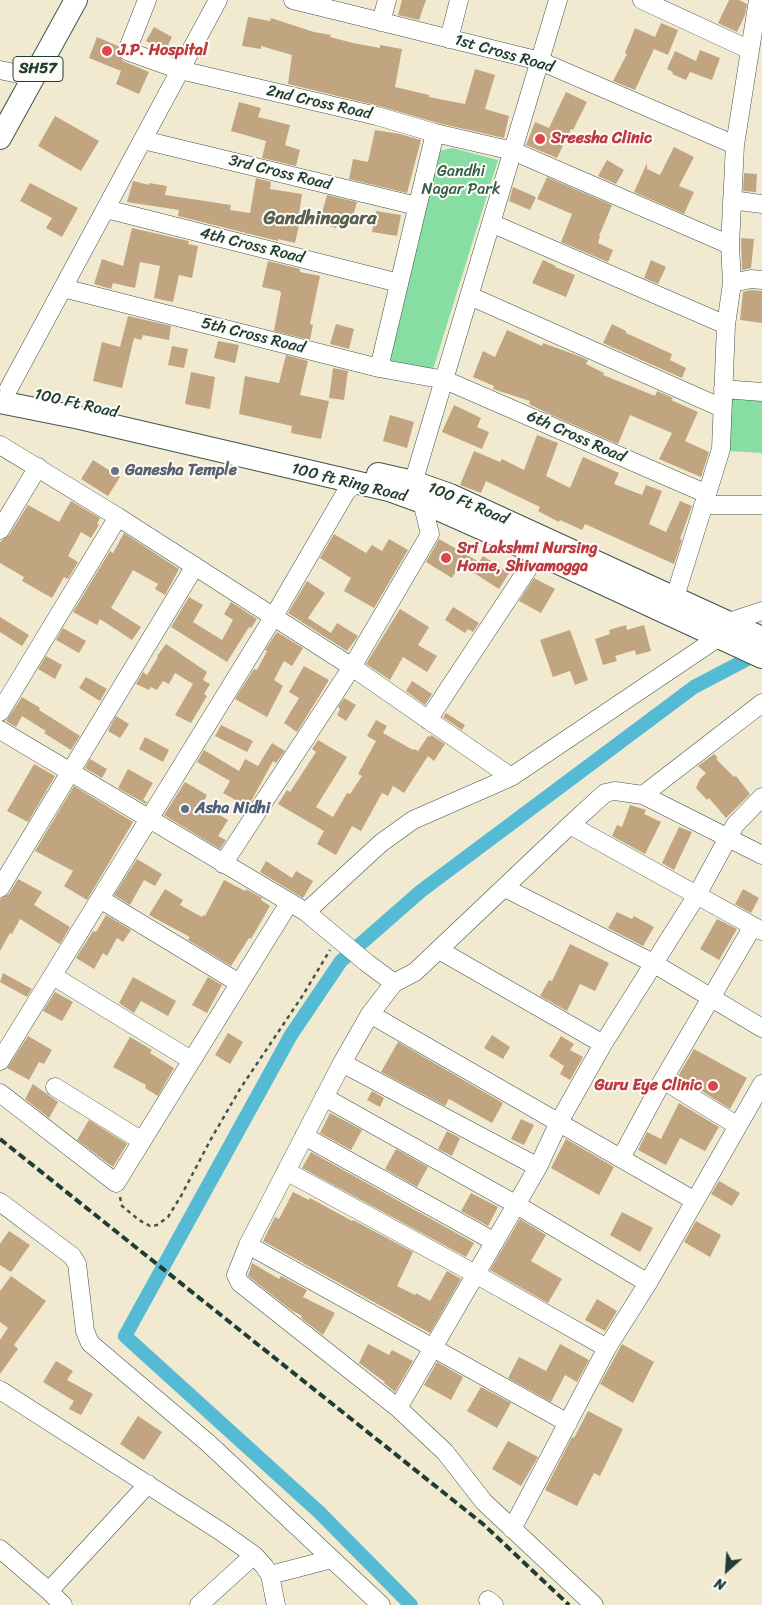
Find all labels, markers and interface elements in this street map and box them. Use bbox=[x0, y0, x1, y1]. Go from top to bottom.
street label: 1st Cross Road bbox=[452, 31, 556, 77]
place label: J.P. Hospital bbox=[118, 41, 207, 61]
marker: J.P. Hospital bbox=[100, 44, 114, 58]
road number: SH57 bbox=[13, 56, 63, 82]
street label: 2nd Cross Road bbox=[264, 82, 374, 124]
place label: Sreesha Clinic bbox=[551, 129, 652, 149]
marker: Sreesha Clinic bbox=[533, 132, 547, 146]
street label: 3rd Cross Road bbox=[227, 151, 333, 195]
park label: Gandhi Nagar Park bbox=[422, 162, 500, 200]
district label: Gandhinagara bbox=[263, 208, 377, 230]
street label: 4th Cross Road bbox=[198, 224, 306, 268]
street label: 5th Cross Road bbox=[199, 314, 307, 358]
street label: 100 Ft Road bbox=[32, 385, 120, 423]
street label: 6th Cross Road bbox=[524, 407, 628, 467]
street label: 100 ft Ring Road bbox=[289, 459, 409, 507]
place label: Ganesha Temple bbox=[125, 461, 237, 481]
marker: Ganesha Temple bbox=[109, 465, 121, 477]
street label: 100 Ft Road bbox=[425, 478, 511, 530]
place label: Sri Lakshmi Nursing Home, Shivamogga bbox=[457, 539, 597, 577]
marker: Sri Lakshmi Nursing Home, Shivamogga bbox=[439, 551, 453, 565]
place label: Asha Nidhi bbox=[195, 799, 270, 819]
marker: Asha Nidhi bbox=[179, 803, 191, 815]
place label: Guru Eye Clinic bbox=[595, 1076, 702, 1096]
marker: Guru Eye Clinic bbox=[706, 1079, 720, 1093]
north arrow bbox=[702, 1545, 752, 1595]
text: N bbox=[710, 1571, 730, 1597]

